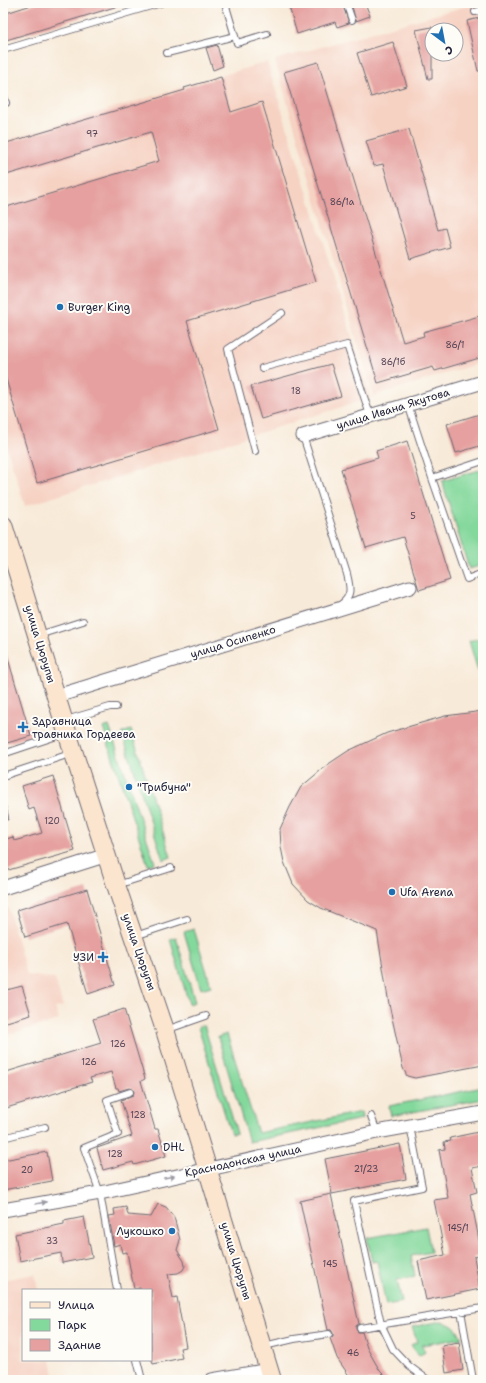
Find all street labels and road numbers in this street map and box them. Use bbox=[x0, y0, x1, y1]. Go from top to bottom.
street label: улица Ивана Якутова bbox=[335, 385, 452, 433]
street label: улица Цюрупы bbox=[21, 603, 59, 685]
street label: улица Осипенко bbox=[189, 622, 278, 662]
street label: улица Цюрупы bbox=[119, 911, 159, 993]
street label: Краснодонская улица bbox=[184, 1141, 303, 1181]
street label: улица Цюрупы bbox=[217, 1220, 255, 1302]

